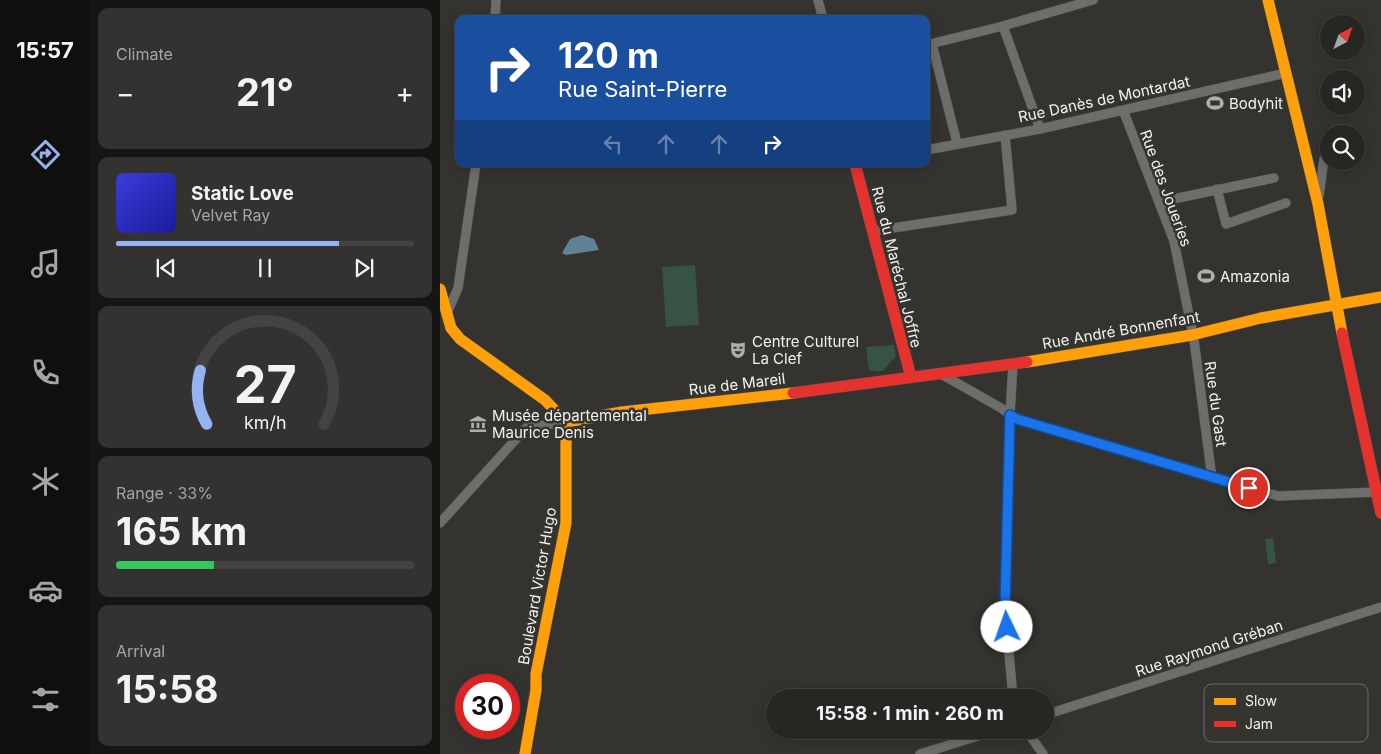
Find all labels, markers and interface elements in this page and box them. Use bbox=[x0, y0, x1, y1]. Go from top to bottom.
north arrow bbox=[1320, 15, 1365, 60]
map controls bbox=[1320, 15, 1365, 170]
text: 120 m bbox=[558, 34, 659, 76]
icon: right bbox=[475, 35, 540, 100]
text: 15:57 bbox=[16, 37, 74, 63]
text: Climate bbox=[116, 44, 173, 64]
text: 21° bbox=[236, 69, 294, 115]
button: sound bbox=[1320, 70, 1365, 115]
street label: Rue Danès de Montardat bbox=[1016, 71, 1192, 127]
text: − bbox=[116, 76, 135, 110]
text: + bbox=[395, 76, 414, 110]
text: Rue Saint-Pierre bbox=[558, 76, 727, 102]
sports icon: Bodyhit bbox=[1205, 93, 1225, 113]
place label: Bodyhit bbox=[1229, 94, 1283, 113]
button: search bbox=[1320, 125, 1365, 170]
street label: Rue des Joueries bbox=[1136, 127, 1196, 249]
icon: left bbox=[599, 130, 627, 158]
icon: ahead bbox=[652, 130, 680, 158]
icon: ahead bbox=[705, 130, 733, 158]
icon: right bbox=[758, 130, 786, 158]
icon: directions bbox=[28, 137, 63, 172]
text: Static Love bbox=[191, 182, 294, 205]
street label: Rue du Maréchal Joffre bbox=[868, 184, 926, 350]
text: Velvet Ray bbox=[191, 205, 270, 225]
icon: music bbox=[28, 246, 63, 281]
icon: previous bbox=[152, 254, 180, 282]
icon: pause bbox=[251, 254, 279, 282]
icon: next bbox=[350, 254, 378, 282]
sports icon: Amazonia bbox=[1196, 266, 1216, 286]
place label: Amazonia bbox=[1220, 267, 1290, 286]
street label: Rue André Bonnenfant bbox=[1041, 307, 1201, 353]
place label: Centre Culturel La Clef bbox=[752, 332, 859, 368]
theatre icon: Centre Culturel La Clef bbox=[728, 340, 748, 360]
text: 27 bbox=[234, 353, 297, 416]
icon: phone bbox=[28, 355, 63, 390]
street label: Rue du Gast bbox=[1201, 360, 1231, 448]
street label: Rue de Mareil bbox=[688, 369, 786, 399]
place label: Musée départemental Maurice Denis bbox=[492, 406, 647, 442]
text: km/h bbox=[244, 412, 286, 433]
museum icon: Musée départemental Maurice Denis bbox=[468, 414, 488, 434]
icon: climate bbox=[28, 464, 63, 499]
pin bbox=[1228, 467, 1270, 509]
icon: arrive bbox=[1235, 474, 1263, 502]
text: Range · 33% bbox=[116, 483, 213, 503]
street label: Boulevard Victor Hugo bbox=[514, 506, 560, 666]
text: 165 km bbox=[116, 508, 247, 554]
icon: car bbox=[28, 573, 63, 608]
position arrow bbox=[980, 600, 1032, 652]
street label: Rue Raymond Gréban bbox=[1133, 615, 1285, 681]
text: Arrival bbox=[116, 641, 165, 661]
text: 15:58 bbox=[116, 666, 218, 712]
speed limit sign: 30 bbox=[455, 674, 520, 739]
icon: filters bbox=[28, 682, 63, 717]
legend bbox=[1204, 684, 1368, 742]
text: Slow bbox=[1245, 692, 1277, 709]
text: 15:58 · 1 min · 260 m bbox=[816, 702, 1004, 725]
text: Jam bbox=[1245, 715, 1273, 732]

